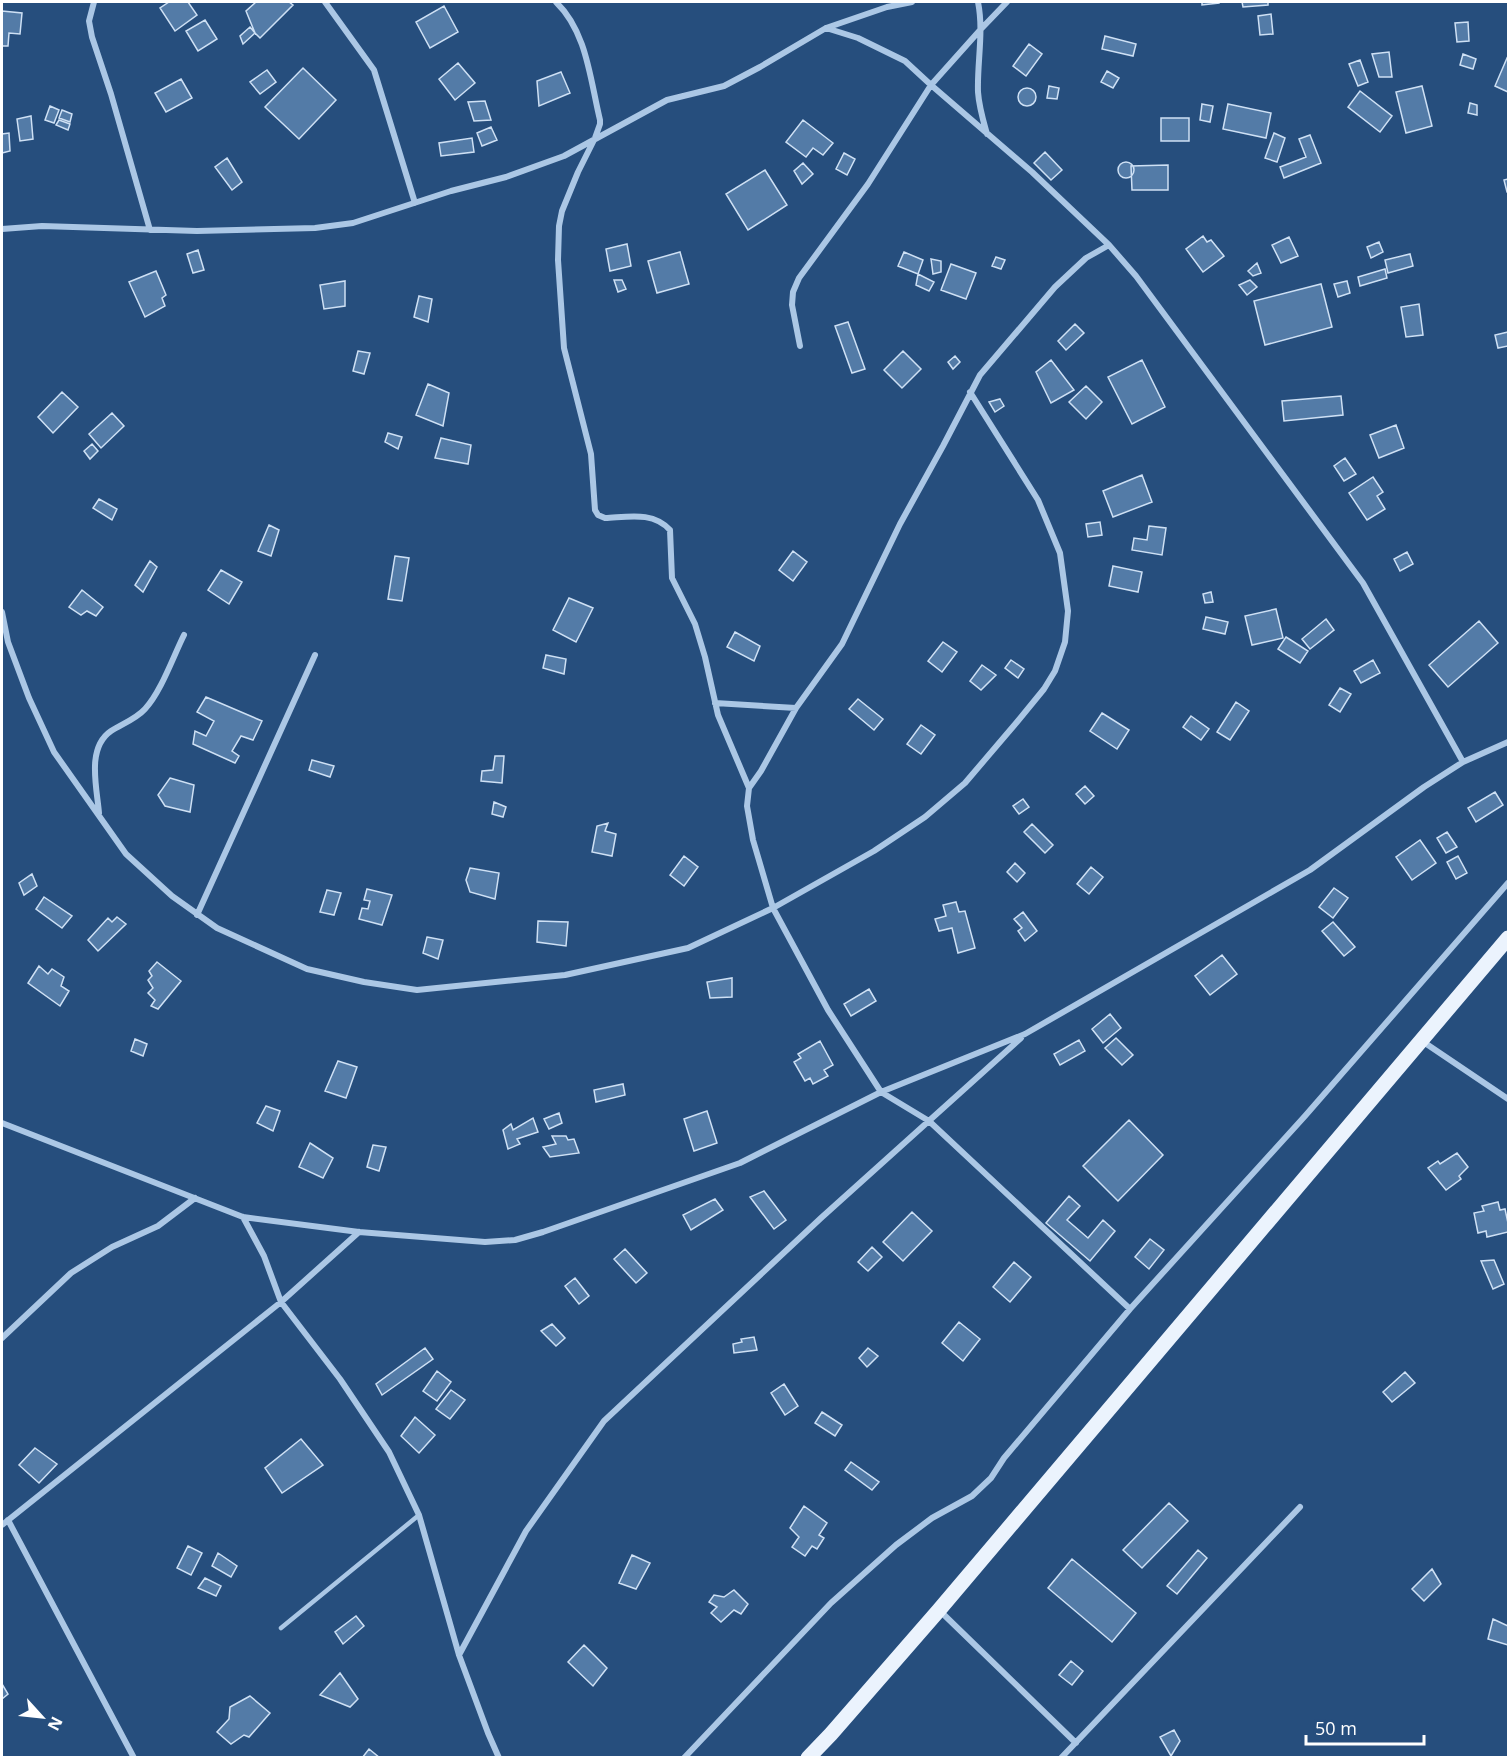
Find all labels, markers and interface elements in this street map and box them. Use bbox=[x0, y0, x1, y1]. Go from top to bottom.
north arrow bbox=[12, 1687, 72, 1747]
scale bar bbox=[1306, 1708, 1424, 1746]
text: N bbox=[43, 1713, 68, 1735]
text: 50 m bbox=[1315, 1716, 1357, 1740]

